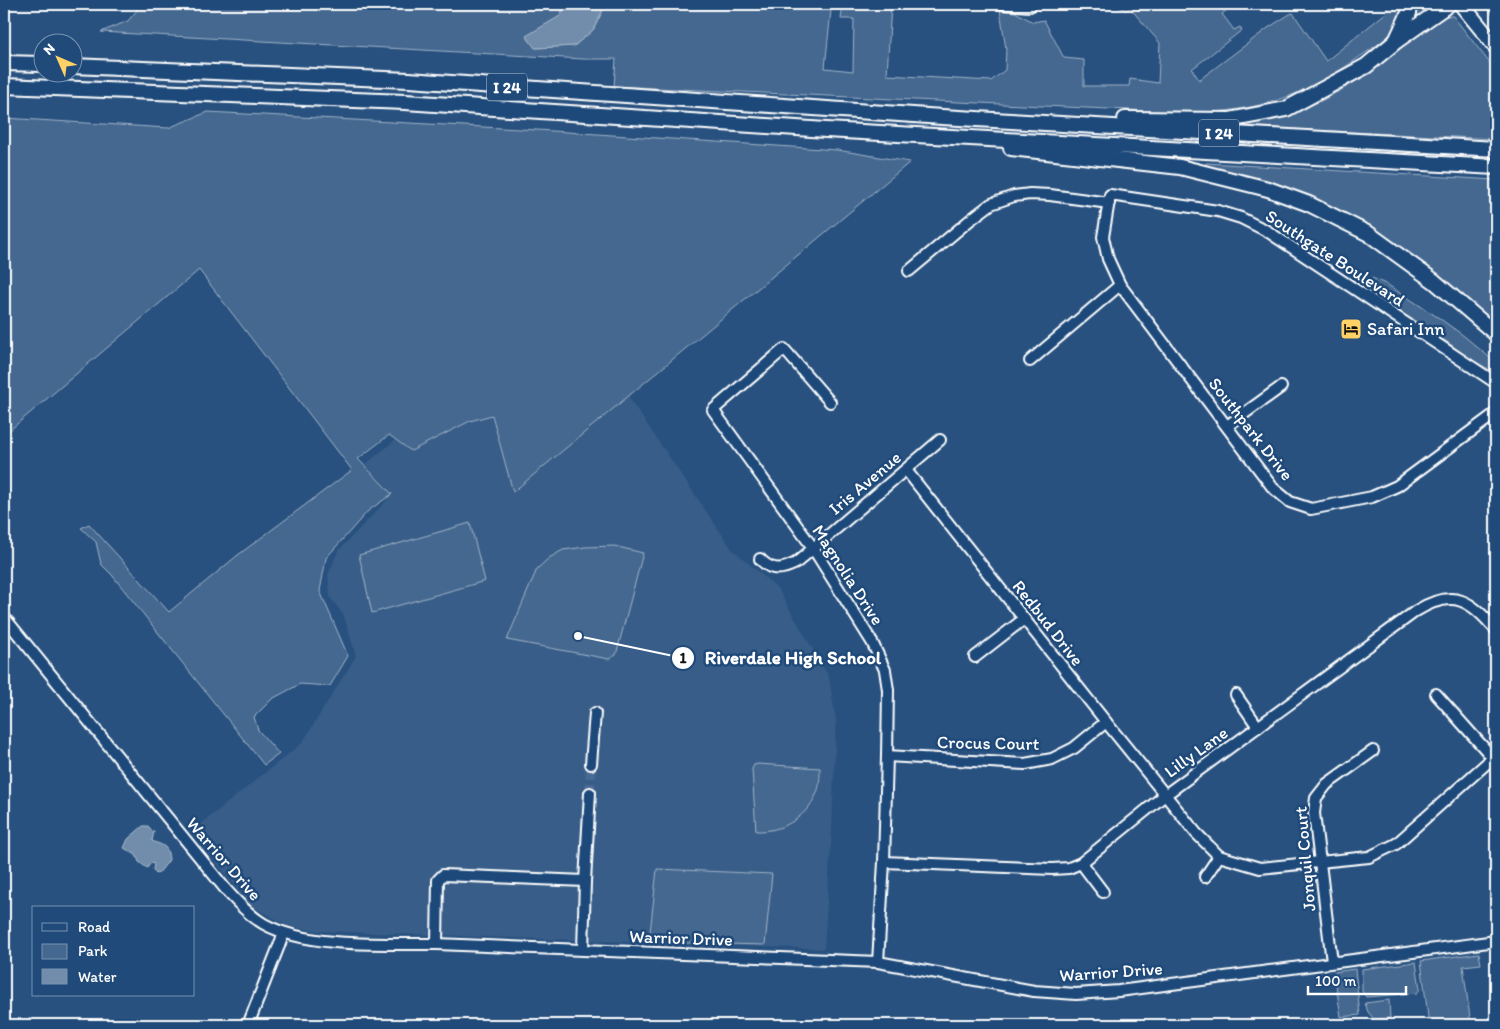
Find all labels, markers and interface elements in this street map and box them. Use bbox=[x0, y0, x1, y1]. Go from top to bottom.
north arrow bbox=[32, 32, 82, 82]
text: N bbox=[40, 40, 59, 59]
road number: I 24 bbox=[487, 74, 527, 100]
road number: I 24 bbox=[1199, 120, 1239, 146]
street label: Southgate Boulevard bbox=[1261, 205, 1409, 311]
hotel icon: Safari Inn bbox=[1339, 317, 1363, 341]
place label: Safari Inn bbox=[1367, 318, 1445, 340]
street label: Southpark Drive bbox=[1204, 373, 1298, 485]
street label: Iris Avenue bbox=[824, 446, 906, 520]
street label: Magnolia Drive bbox=[807, 521, 889, 629]
street label: Redbud Drive bbox=[1008, 576, 1088, 670]
callout: Riverdale High School bbox=[670, 641, 891, 675]
text: Riverdale High School bbox=[705, 646, 882, 669]
text: 1 bbox=[680, 649, 687, 667]
street label: Lilly Lane bbox=[1160, 722, 1232, 782]
street label: Crocus Court bbox=[937, 731, 1040, 755]
street label: Jonquil Court bbox=[1289, 805, 1321, 912]
street label: Warrior Drive bbox=[182, 813, 266, 905]
legend bbox=[32, 906, 195, 996]
text: Road bbox=[78, 918, 111, 936]
street label: Warrior Drive bbox=[629, 925, 733, 951]
text: Park bbox=[78, 942, 108, 960]
street label: Warrior Drive bbox=[1059, 957, 1163, 987]
scale bar bbox=[1308, 964, 1405, 996]
text: Water bbox=[78, 968, 117, 986]
text: 100 m bbox=[1315, 972, 1357, 990]

